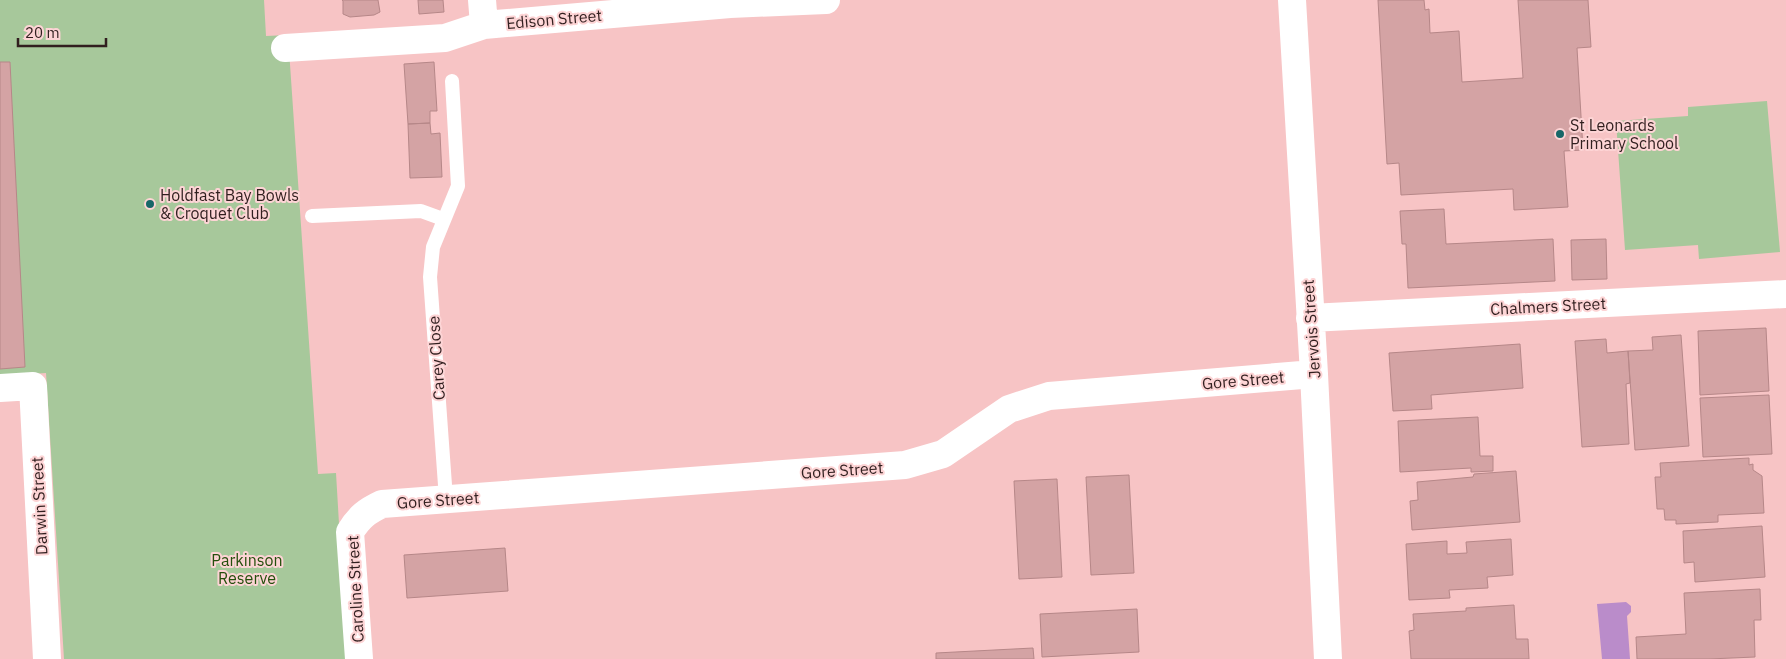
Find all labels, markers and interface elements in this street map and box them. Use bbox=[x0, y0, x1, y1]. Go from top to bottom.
street label: Edison Street bbox=[505, 5, 603, 33]
scale bar bbox=[18, 15, 105, 47]
text: 20 m bbox=[25, 23, 60, 42]
place label: St Leonards Primary School bbox=[1570, 115, 1678, 153]
marker: St Leonards Primary School bbox=[1554, 128, 1566, 140]
place label: Holdfast Bay Bowls & Croquet Club bbox=[160, 185, 299, 223]
marker: Holdfast Bay Bowls & Croquet Club bbox=[144, 198, 156, 210]
street label: Jervois Street bbox=[1298, 279, 1324, 379]
street label: Chalmers Street bbox=[1490, 293, 1606, 319]
street label: Carey Close bbox=[423, 315, 449, 401]
street label: Gore Street bbox=[1201, 366, 1285, 394]
street label: Darwin Street bbox=[26, 456, 52, 556]
street label: Gore Street bbox=[800, 457, 884, 483]
street label: Gore Street bbox=[396, 487, 480, 513]
street label: Caroline Street bbox=[342, 535, 368, 643]
park label: Parkinson Reserve bbox=[211, 550, 283, 588]

